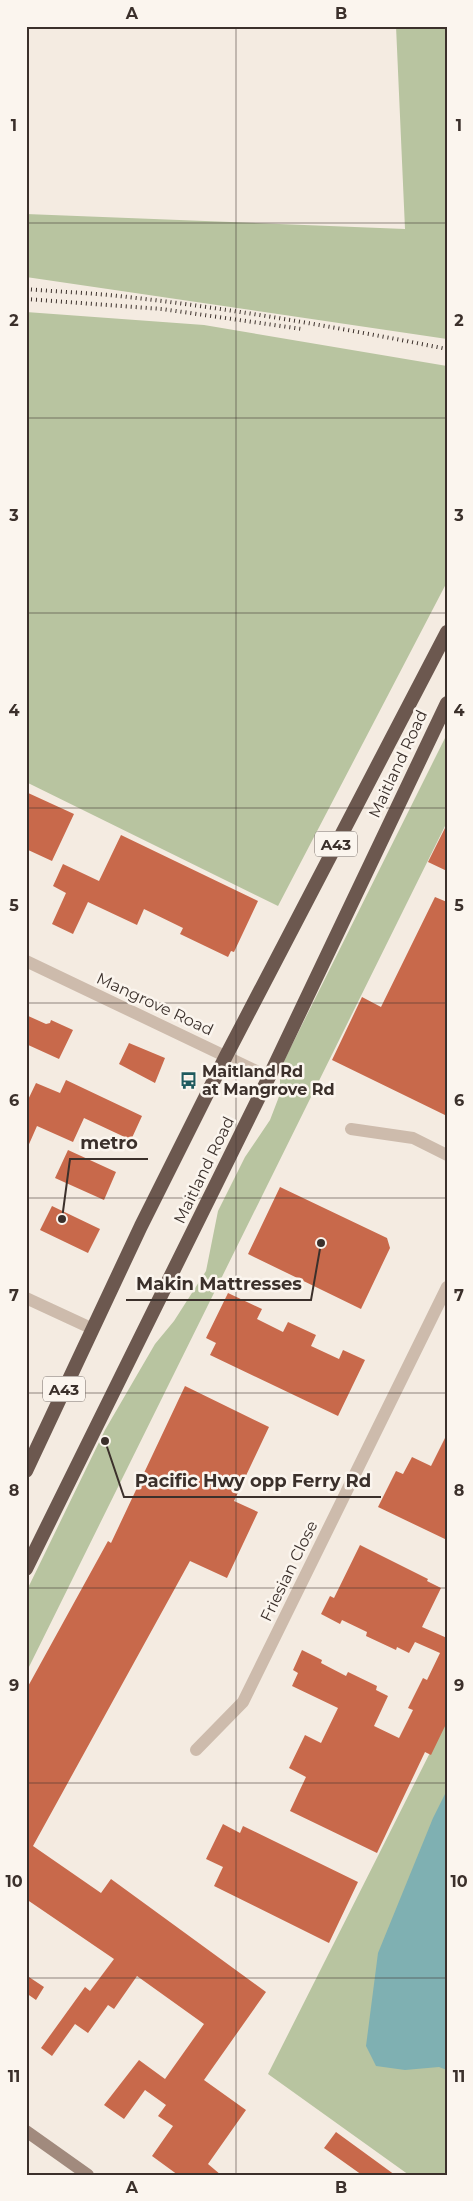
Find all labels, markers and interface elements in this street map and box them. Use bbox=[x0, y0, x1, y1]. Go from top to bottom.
text: A bbox=[125, 4, 139, 23]
text: B bbox=[335, 4, 347, 23]
text: 1 bbox=[11, 116, 17, 135]
text: 1 bbox=[456, 116, 462, 135]
text: 2 bbox=[9, 311, 19, 330]
text: 2 bbox=[454, 311, 464, 330]
text: 3 bbox=[8, 506, 19, 525]
text: 3 bbox=[453, 506, 464, 525]
text: 4 bbox=[8, 701, 20, 720]
text: 4 bbox=[453, 701, 465, 720]
street label: Maitland Road bbox=[365, 707, 431, 821]
road number: A43 bbox=[315, 832, 357, 856]
text: 5 bbox=[9, 896, 19, 915]
text: 5 bbox=[454, 896, 464, 915]
street label: Mangrove Road bbox=[94, 969, 216, 1039]
place label: Maitland Rd at Mangrove Rd bbox=[202, 1062, 335, 1099]
bus stop icon: Maitland Rd at Mangrove Rd bbox=[178, 1070, 198, 1090]
text: 6 bbox=[9, 1091, 19, 1110]
text: 6 bbox=[454, 1091, 464, 1110]
street label: Maitland Road bbox=[170, 1113, 238, 1227]
callout: metro bbox=[70, 1126, 148, 1159]
text: metro bbox=[80, 1132, 138, 1154]
callout: Makin Mattresses bbox=[126, 1267, 311, 1300]
text: Makin Mattresses bbox=[136, 1273, 302, 1295]
text: 7 bbox=[9, 1286, 19, 1305]
text: 7 bbox=[454, 1286, 464, 1305]
road number: A43 bbox=[43, 1376, 85, 1402]
callout: Pacific Hwy opp Ferry Rd bbox=[124, 1464, 381, 1497]
text: Pacific Hwy opp Ferry Rd bbox=[135, 1470, 371, 1492]
text: 8 bbox=[9, 1481, 19, 1500]
text: 8 bbox=[454, 1481, 464, 1500]
street label: Friesian Close bbox=[256, 1517, 322, 1625]
text: 9 bbox=[9, 1676, 19, 1695]
text: 9 bbox=[454, 1676, 464, 1695]
text: 10 bbox=[5, 1872, 23, 1891]
text: 10 bbox=[450, 1872, 468, 1891]
text: 11 bbox=[8, 2067, 20, 2086]
text: 11 bbox=[453, 2067, 465, 2086]
text: A bbox=[125, 2178, 139, 2197]
text: B bbox=[335, 2178, 347, 2197]

